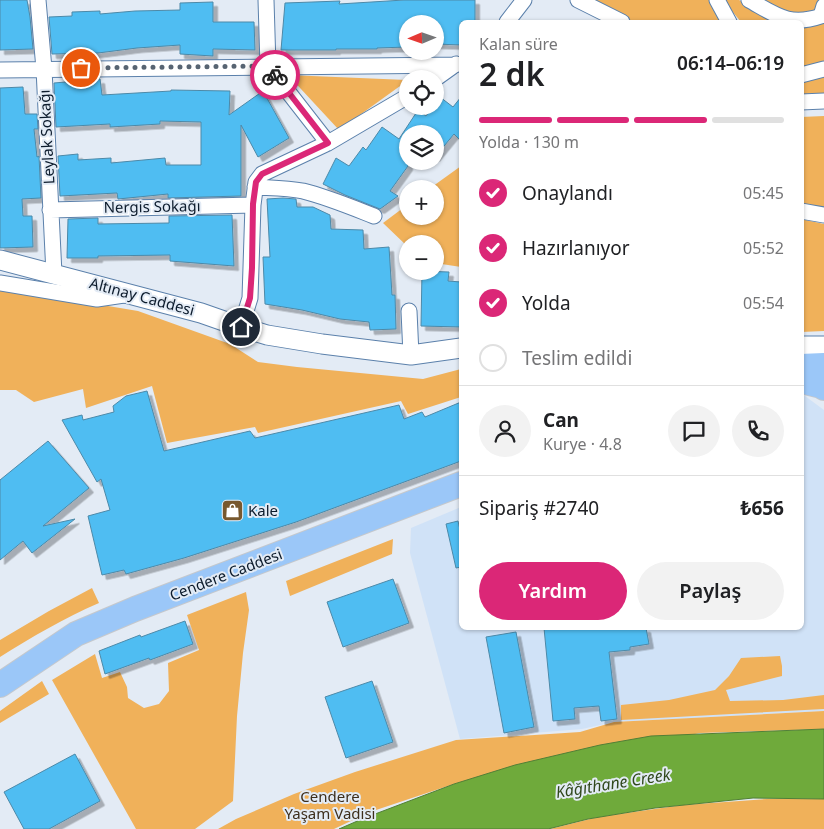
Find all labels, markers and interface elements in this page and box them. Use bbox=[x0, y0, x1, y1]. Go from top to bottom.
north arrow bbox=[399, 15, 444, 60]
map controls bbox=[399, 15, 444, 280]
text: Kalan süre bbox=[479, 33, 558, 55]
pin bbox=[60, 47, 102, 89]
courier bbox=[250, 50, 300, 100]
text: 06:14–06:19 bbox=[677, 50, 784, 76]
text: 2 dk bbox=[479, 52, 544, 95]
icon: bag bbox=[67, 54, 95, 82]
icon: bike bbox=[261, 61, 289, 89]
button: locate bbox=[399, 70, 444, 115]
street label: Leylak Sokağı bbox=[34, 89, 58, 185]
button: layers bbox=[399, 125, 444, 170]
text: Yolda · 130 m bbox=[479, 131, 579, 153]
icon: check bbox=[479, 179, 507, 207]
button: + bbox=[399, 180, 444, 225]
text: Onaylandı bbox=[522, 180, 613, 206]
text: 05:45 bbox=[743, 182, 784, 204]
street label: Nergis Sokağı bbox=[103, 195, 201, 217]
icon: check bbox=[479, 234, 507, 262]
button: − bbox=[399, 235, 444, 280]
text: Hazırlanıyor bbox=[522, 235, 630, 261]
text: 05:52 bbox=[743, 237, 784, 259]
street label: Altınay Caddesi bbox=[88, 272, 197, 320]
icon: check bbox=[479, 289, 507, 317]
text: Yolda bbox=[522, 290, 571, 316]
text: 05:54 bbox=[743, 292, 784, 314]
pin bbox=[220, 306, 262, 348]
icon: home bbox=[227, 313, 255, 341]
text: Teslim edildi bbox=[522, 345, 632, 371]
button: person bbox=[479, 405, 531, 457]
button: chat bbox=[668, 405, 720, 457]
button: phone bbox=[732, 405, 784, 457]
text: Can bbox=[543, 407, 579, 433]
text: Kurye · 4.8 bbox=[543, 433, 622, 455]
text: Sipariş #2740 bbox=[479, 495, 599, 521]
text: ₺656 bbox=[741, 495, 784, 521]
shop icon: Kale bbox=[220, 499, 244, 523]
place label: Kale bbox=[248, 500, 278, 520]
street label: Cendere Caddesi bbox=[167, 543, 285, 605]
button: Yardım bbox=[479, 562, 627, 620]
button: Paylaş bbox=[637, 562, 784, 620]
water label: Kâğıthane Creek bbox=[554, 763, 673, 803]
park label: Cendere Yaşam Vadisi bbox=[285, 786, 375, 823]

